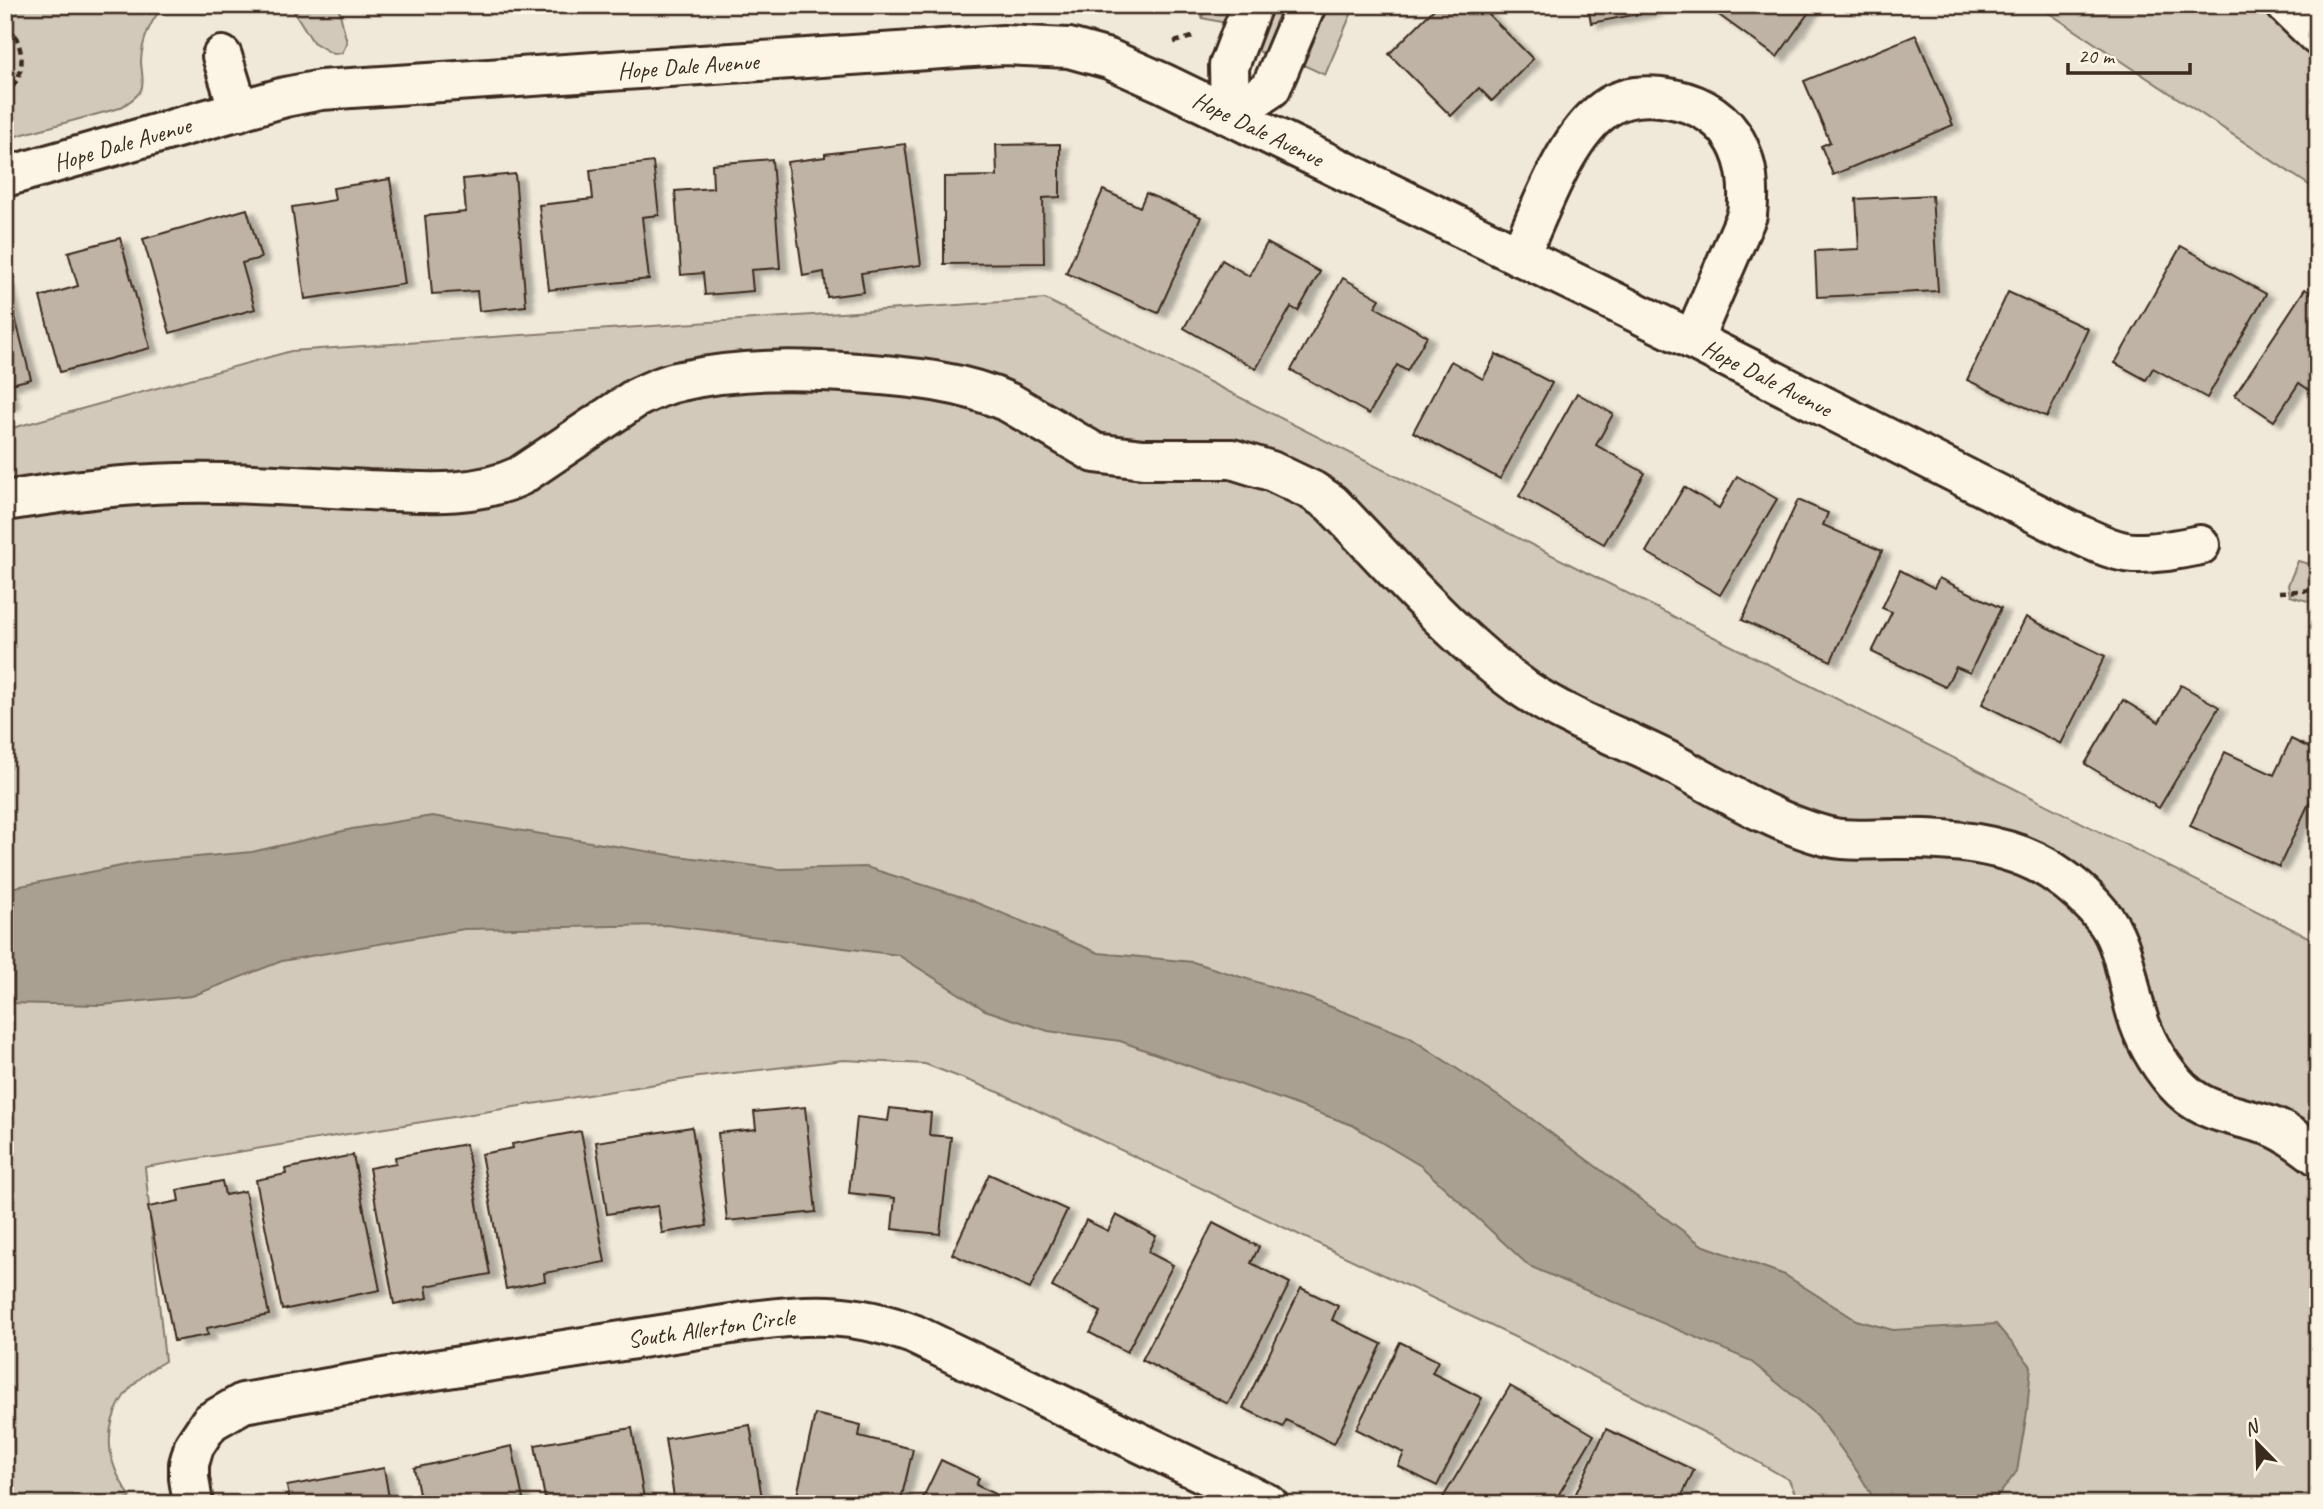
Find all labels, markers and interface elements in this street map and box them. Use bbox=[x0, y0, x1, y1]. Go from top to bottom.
scale bar bbox=[2068, 32, 2190, 76]
text: 20 m bbox=[2078, 43, 2116, 69]
street label: Hope Dale Avenue bbox=[616, 46, 762, 86]
street label: Hope Dale Avenue bbox=[1188, 85, 1330, 174]
street label: Hope Dale Avenue bbox=[50, 109, 196, 178]
street label: Hope Dale Avenue bbox=[1697, 333, 1839, 424]
street label: South Allerton Circle bbox=[626, 1301, 799, 1355]
north arrow bbox=[2222, 1408, 2292, 1478]
text: N bbox=[2241, 1414, 2264, 1442]

